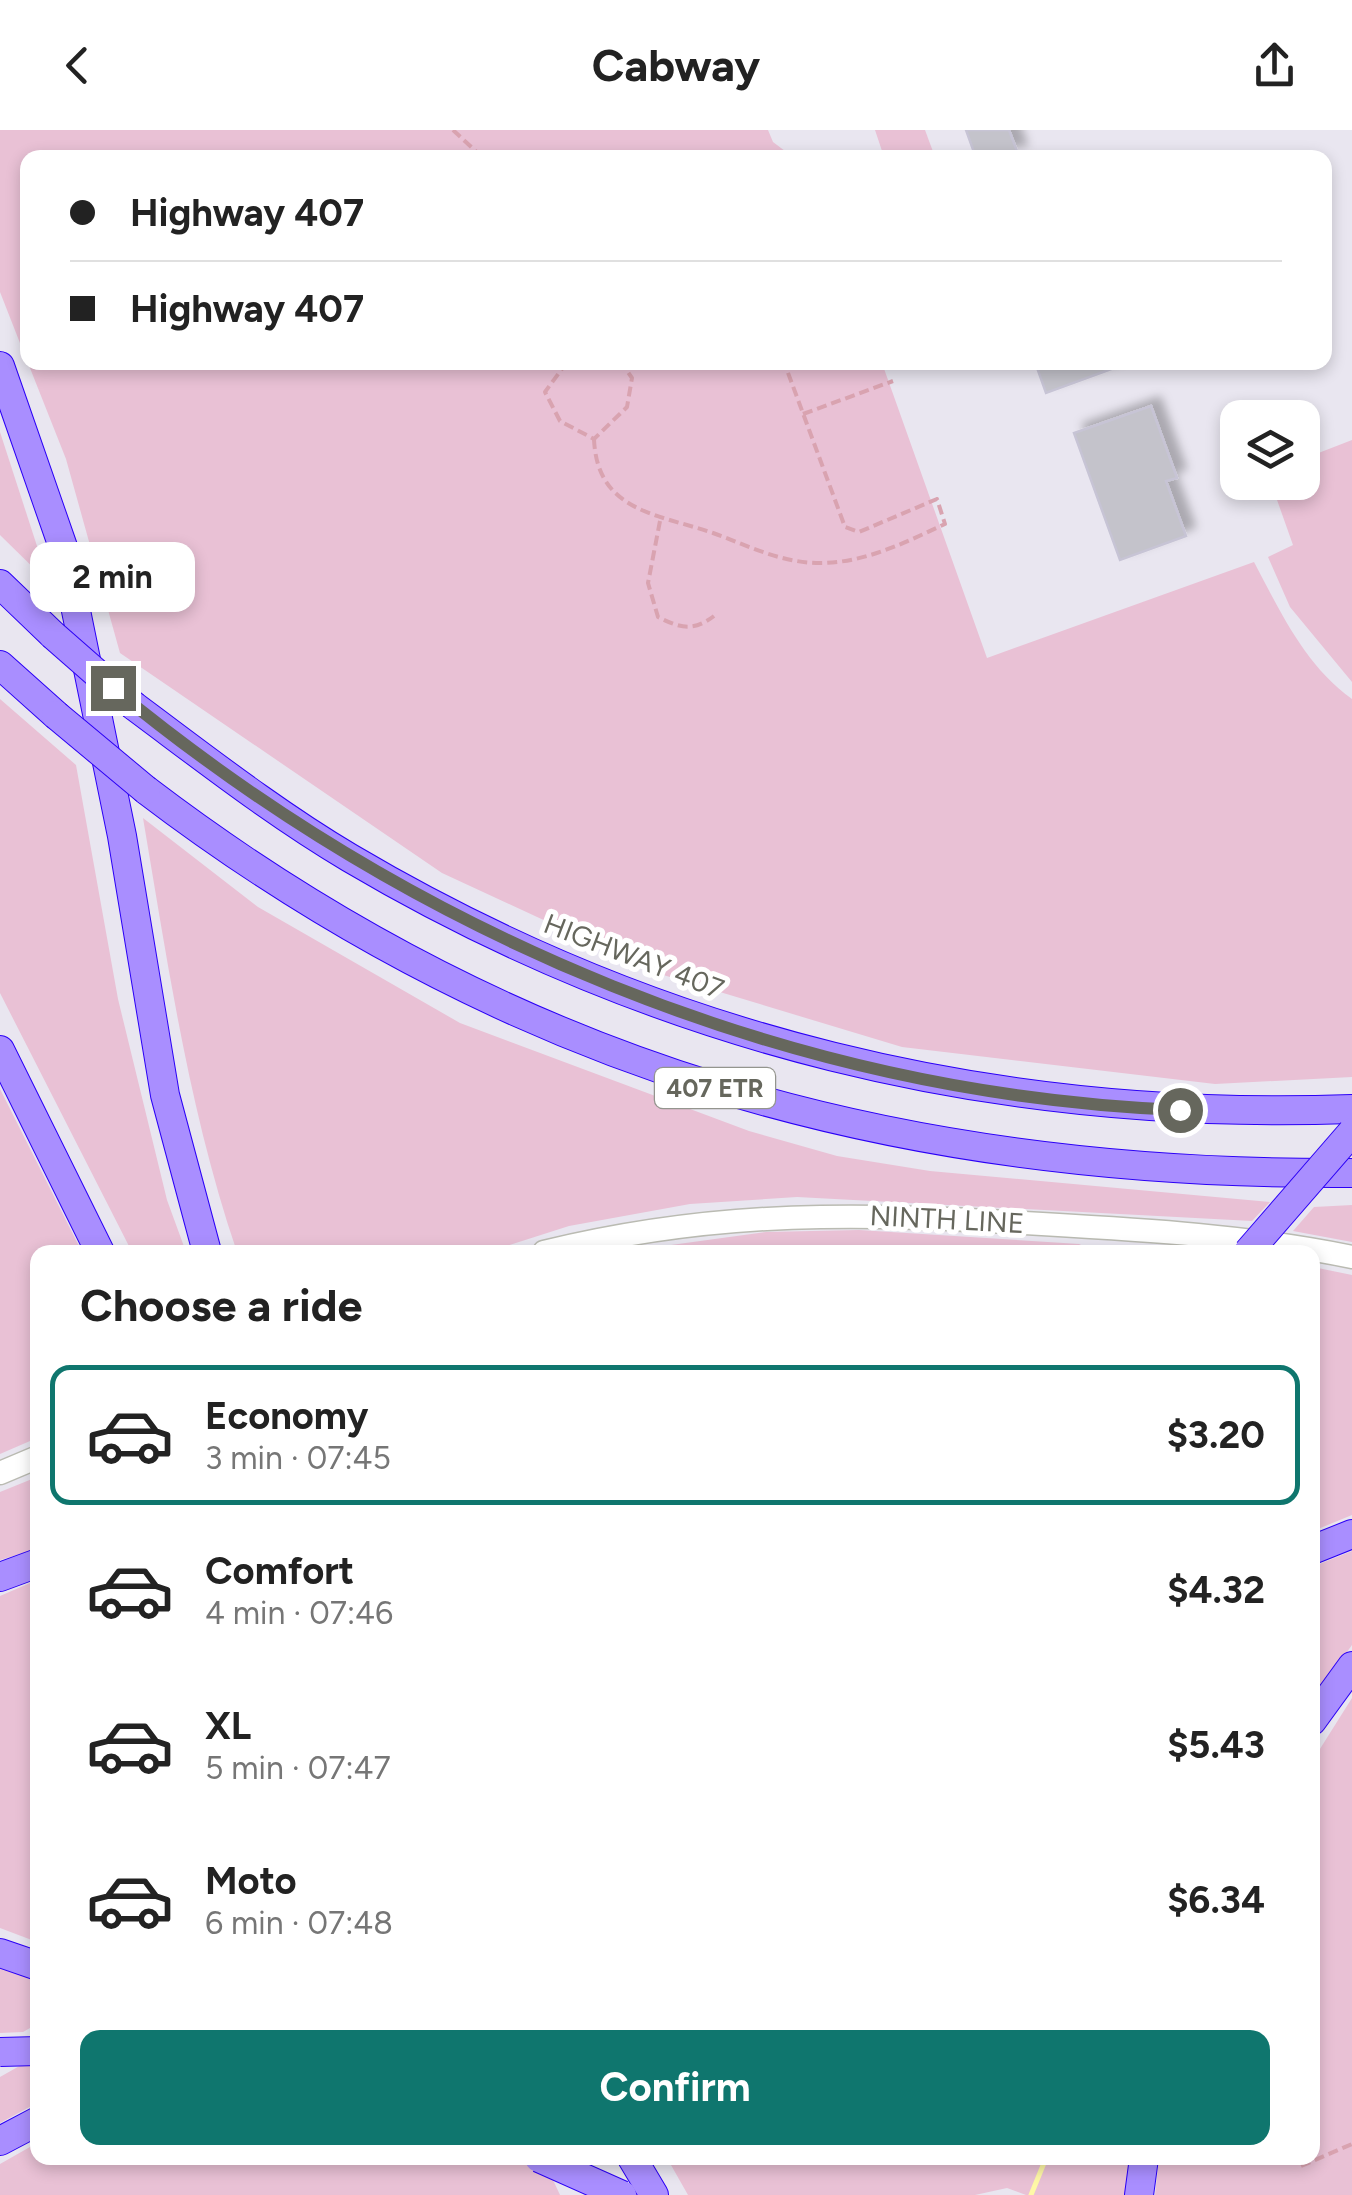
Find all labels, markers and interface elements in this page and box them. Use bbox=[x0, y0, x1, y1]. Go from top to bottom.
icon: back bbox=[50, 38, 105, 93]
text: Cabway bbox=[592, 38, 760, 92]
icon: share bbox=[1247, 38, 1302, 93]
text: Highway 407 bbox=[130, 190, 364, 236]
text: Highway 407 bbox=[130, 286, 364, 332]
map controls bbox=[1220, 400, 1320, 500]
button: layers bbox=[1220, 400, 1320, 500]
callout: 2 min bbox=[31, 543, 196, 613]
text: 2 min bbox=[72, 558, 153, 596]
route end bbox=[91, 666, 136, 711]
street label: HIGHWAY 407 bbox=[539, 906, 729, 1006]
road number: 407 ETR bbox=[655, 1068, 775, 1108]
route start bbox=[1158, 1088, 1203, 1133]
street label: NINTH LINE bbox=[869, 1198, 1025, 1240]
text: Choose a ride bbox=[80, 1278, 362, 1332]
icon: car bbox=[85, 1390, 175, 1480]
text: Economy bbox=[205, 1393, 368, 1439]
text: $3.20 bbox=[1167, 1412, 1265, 1458]
text: 3 min · 07:45 bbox=[205, 1439, 391, 1477]
icon: car bbox=[85, 1545, 175, 1635]
text: Comfort bbox=[205, 1548, 354, 1594]
text: $4.32 bbox=[1167, 1567, 1265, 1613]
text: 4 min · 07:46 bbox=[205, 1594, 393, 1632]
icon: car bbox=[85, 1700, 175, 1790]
text: XL bbox=[205, 1703, 251, 1749]
text: $5.43 bbox=[1167, 1722, 1265, 1768]
text: 5 min · 07:47 bbox=[205, 1749, 391, 1787]
icon: car bbox=[85, 1855, 175, 1945]
text: Moto bbox=[205, 1858, 297, 1904]
text: $6.34 bbox=[1167, 1877, 1265, 1923]
text: 6 min · 07:48 bbox=[205, 1904, 393, 1942]
button: Confirm bbox=[80, 2030, 1270, 2145]

